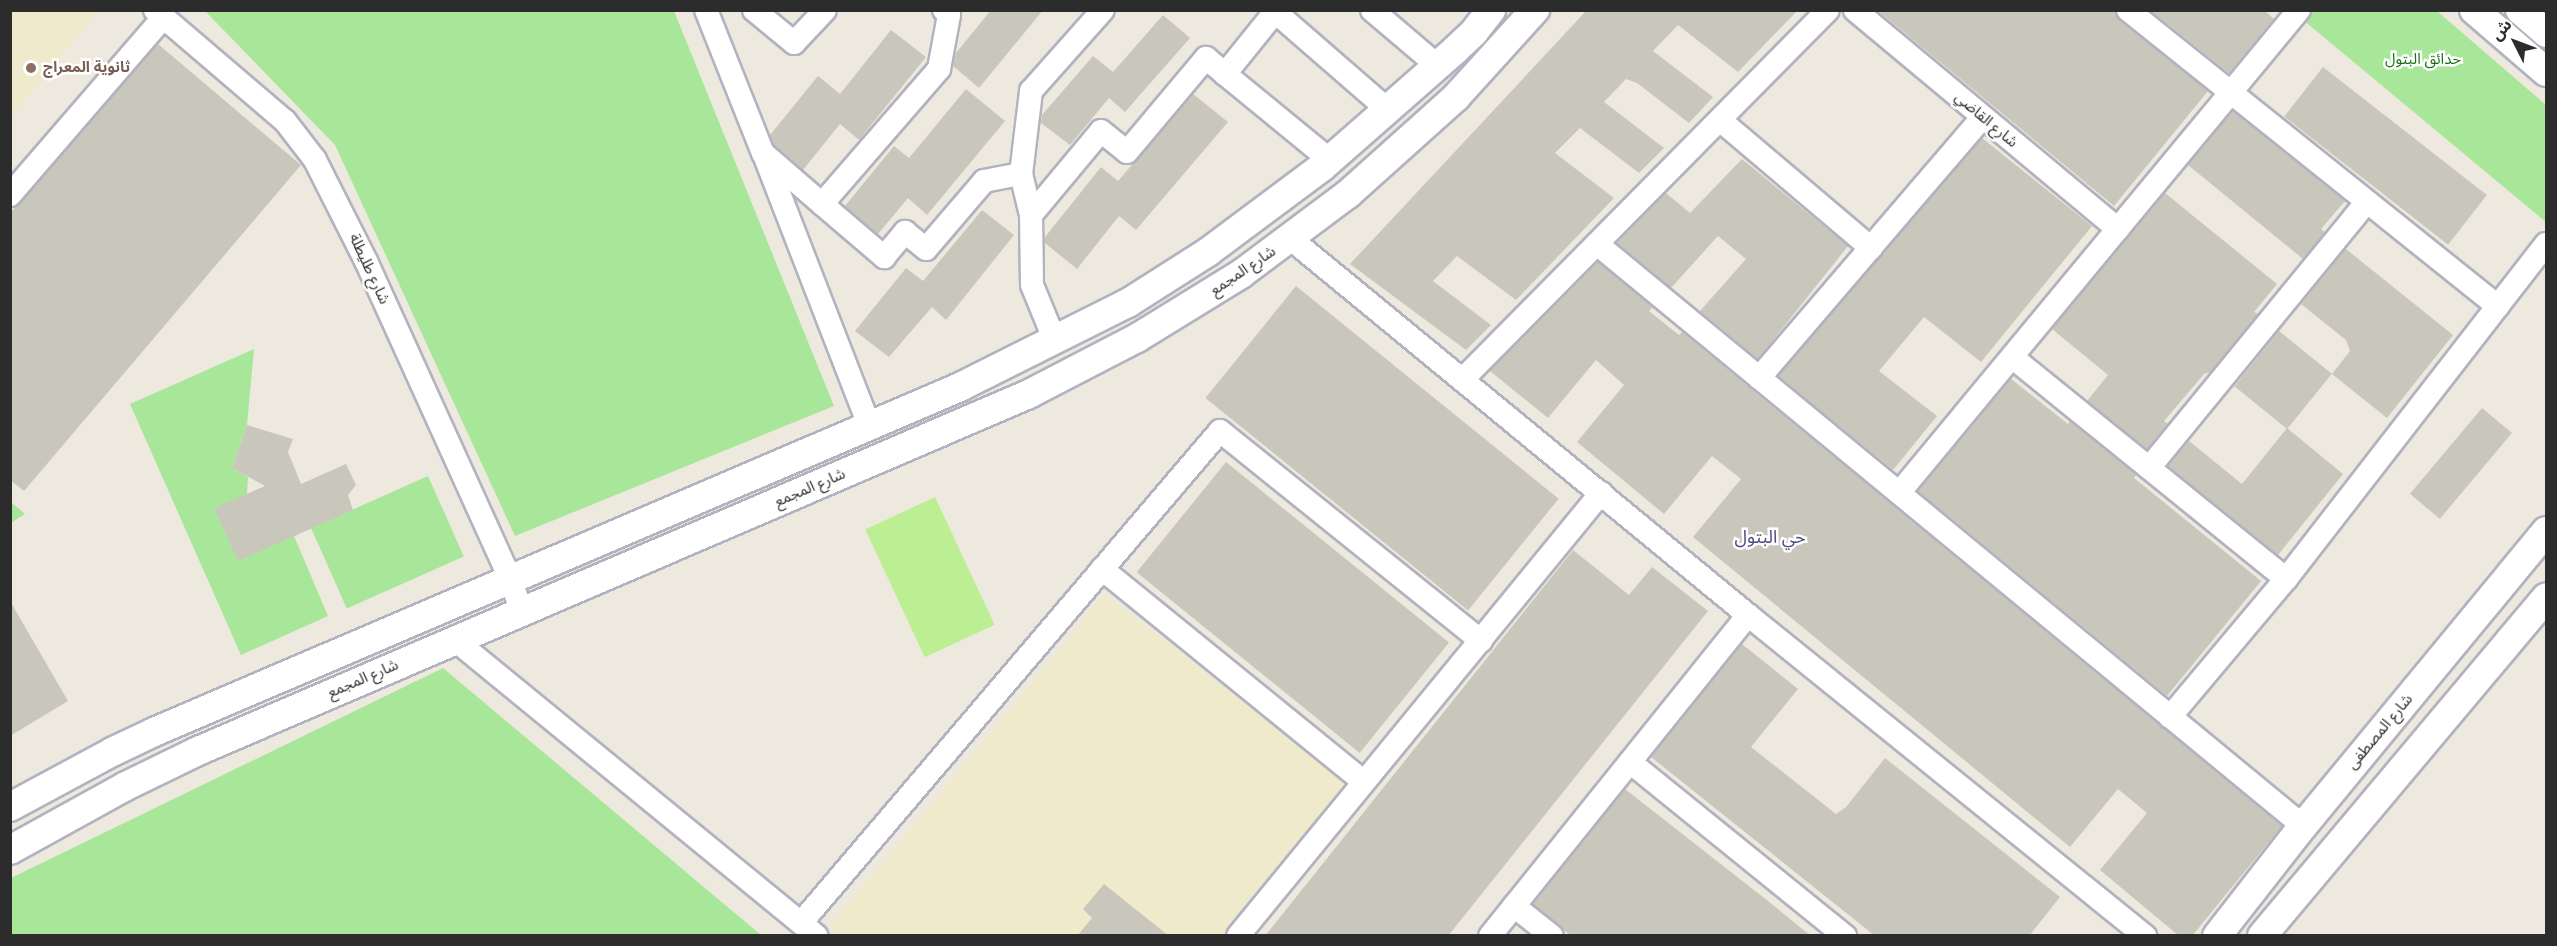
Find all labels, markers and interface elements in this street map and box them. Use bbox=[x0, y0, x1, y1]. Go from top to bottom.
north arrow bbox=[2485, 12, 2545, 72]
text: ش bbox=[2487, 15, 2516, 44]
park label: حدائق البتول bbox=[2385, 51, 2461, 69]
place label: ثانوية المعراج bbox=[43, 59, 130, 77]
marker: ثانوية المعراج bbox=[24, 61, 38, 75]
street label: شارع القاضي bbox=[1951, 88, 2021, 152]
street label: شارع طليطلة bbox=[345, 231, 393, 307]
street label: شارع المجمع bbox=[1207, 242, 1279, 300]
street label: شارع المجمع bbox=[772, 465, 848, 511]
district label: حي البتول bbox=[1734, 526, 1806, 548]
street label: شارع المجمع bbox=[325, 656, 401, 702]
street label: شارع المصطفى bbox=[2343, 691, 2417, 773]

